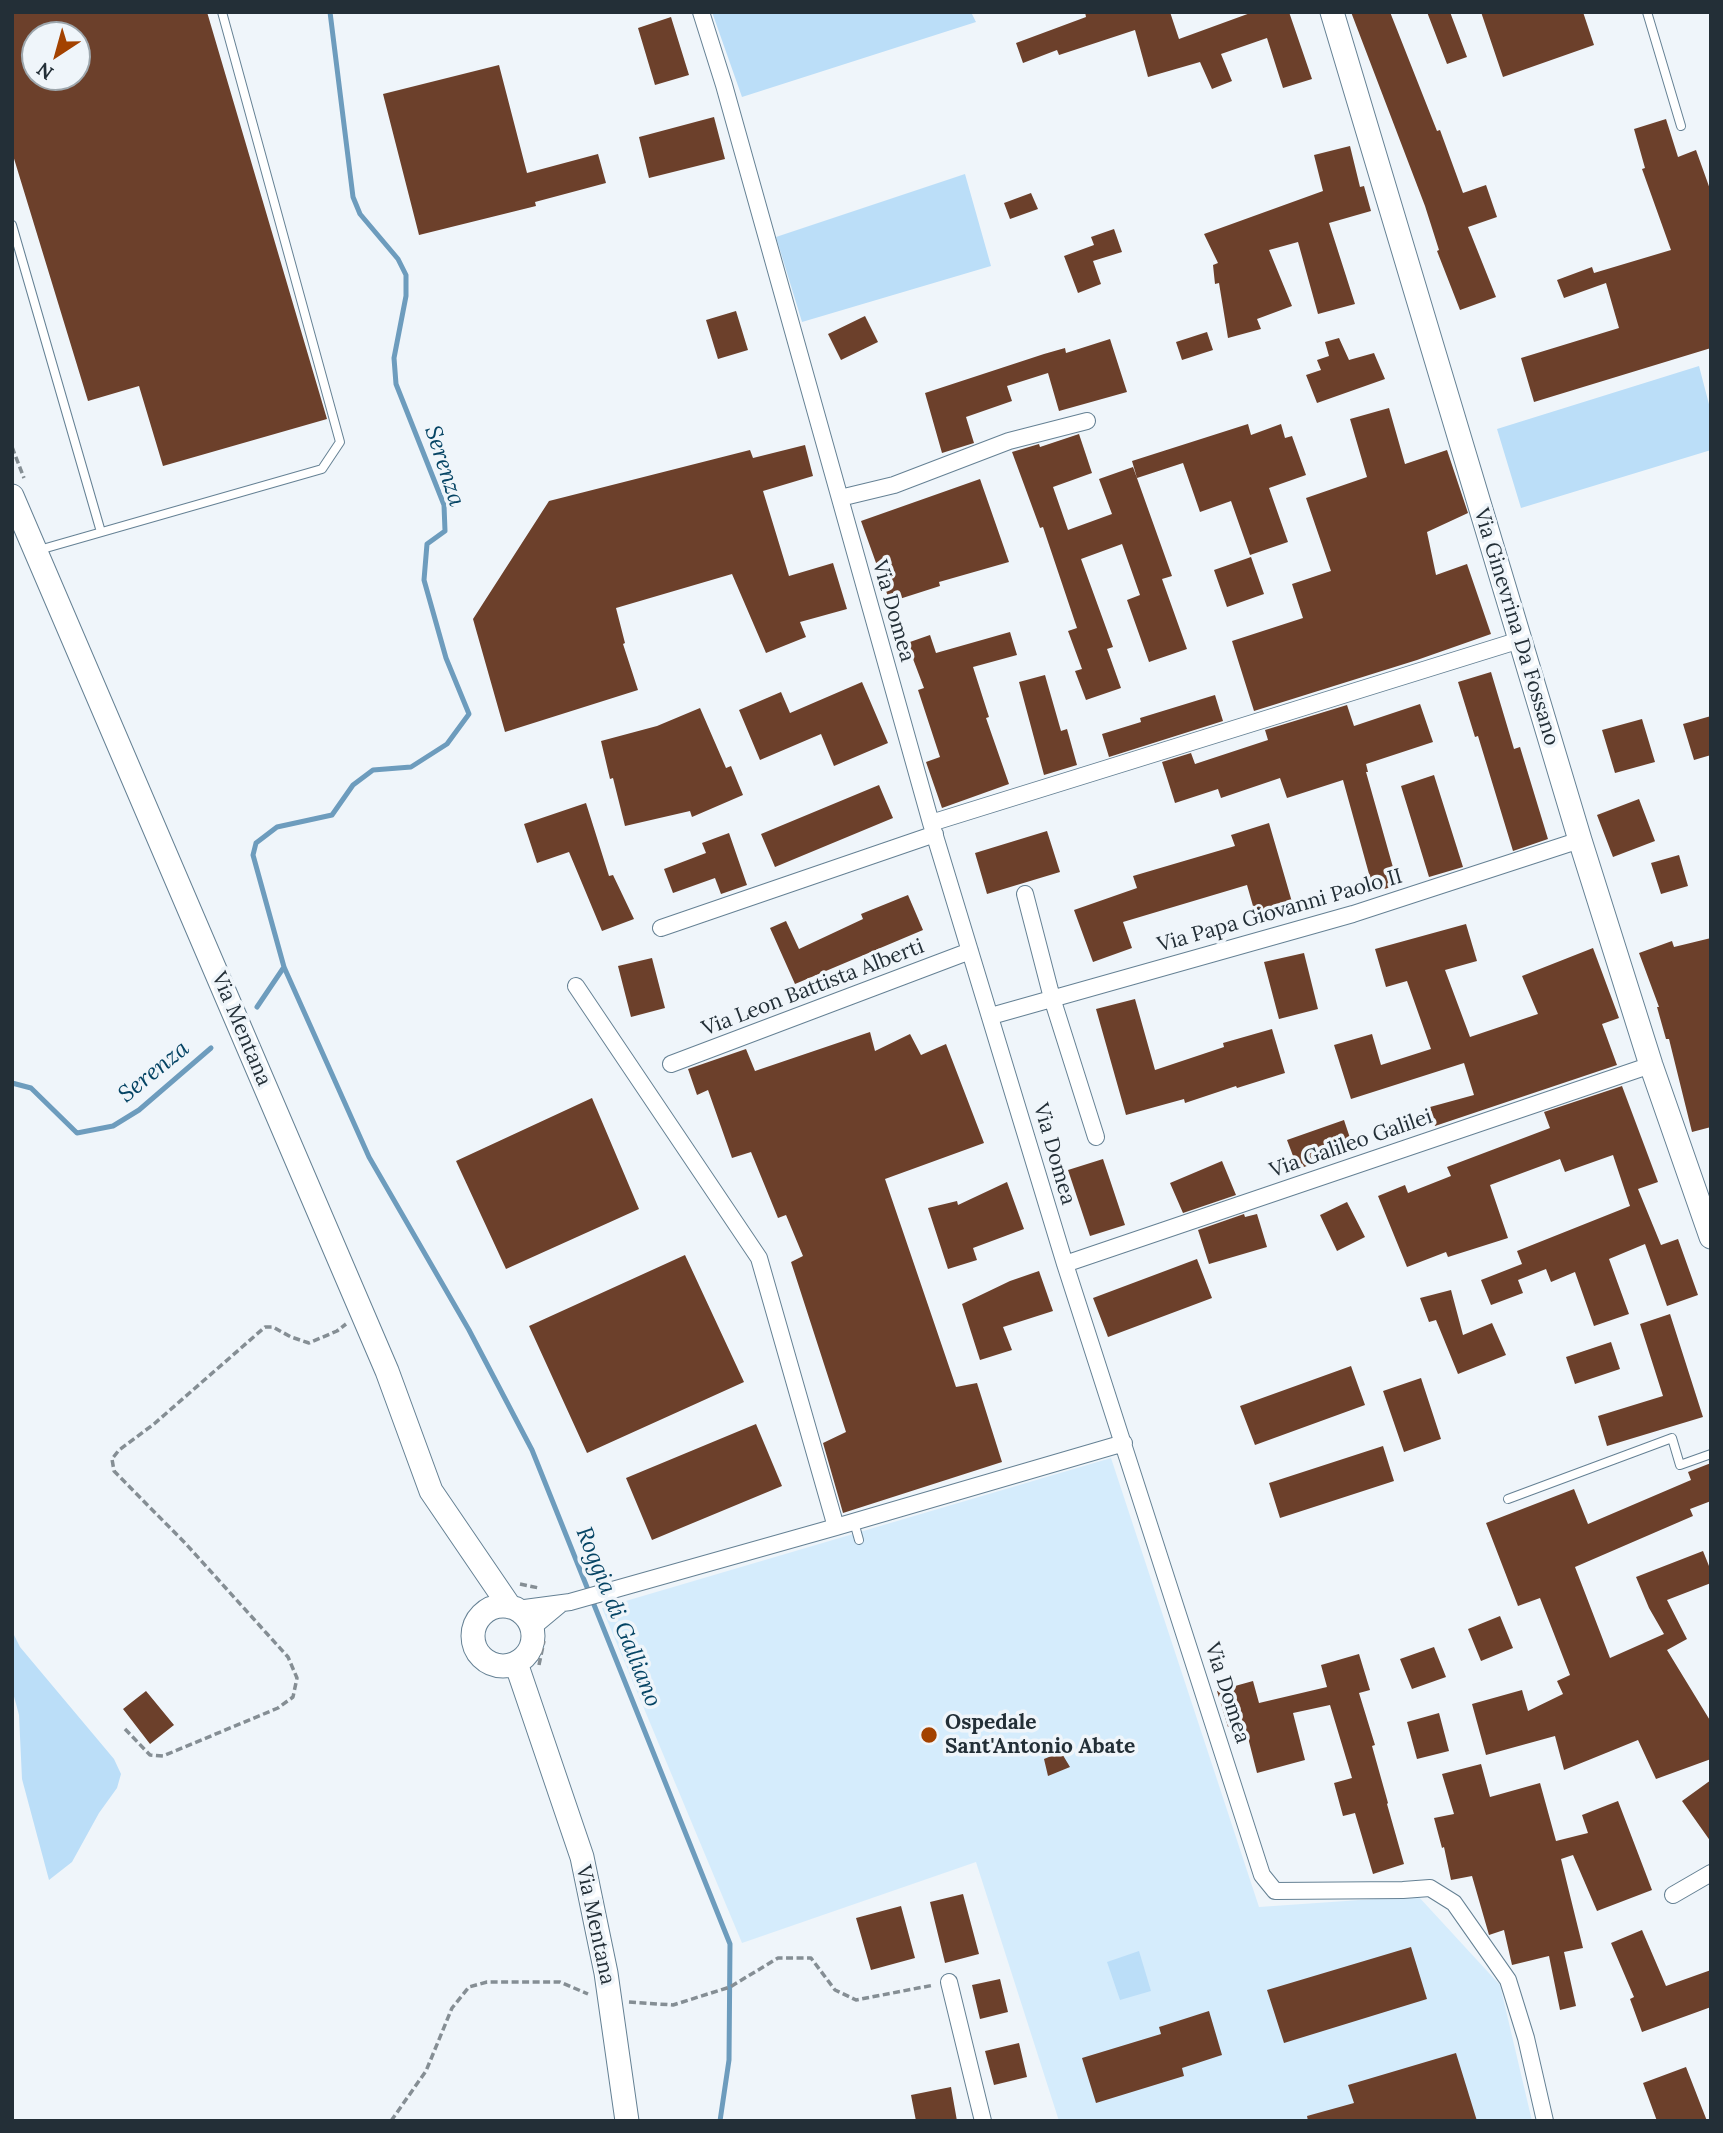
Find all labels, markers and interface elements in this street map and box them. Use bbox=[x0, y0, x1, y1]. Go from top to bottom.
north arrow bbox=[21, 21, 91, 91]
text: N bbox=[32, 57, 58, 85]
water label: Serenza bbox=[418, 422, 470, 510]
street label: Via Ginevrina Da Fossano bbox=[1468, 505, 1564, 749]
street label: Via Domea bbox=[866, 557, 920, 665]
street label: Via Papa Giovanni Paolo II bbox=[1155, 864, 1405, 958]
street label: Via Leon Battista Alberti bbox=[698, 934, 928, 1042]
street label: Via Mentana bbox=[206, 968, 276, 1090]
water label: Serenza bbox=[113, 1035, 195, 1109]
street label: Via Domea bbox=[1027, 1100, 1081, 1208]
street label: Via Galileo Galilei bbox=[1266, 1104, 1436, 1184]
water label: Roggia di Galliano bbox=[569, 1523, 667, 1711]
street label: Via Domea bbox=[1199, 1639, 1255, 1747]
place label: Ospedale Sant'Antonio Abate bbox=[945, 1710, 1135, 1760]
marker: Ospedale Sant'Antonio Abate bbox=[919, 1725, 939, 1745]
street label: Via Mentana bbox=[570, 1863, 620, 1987]

